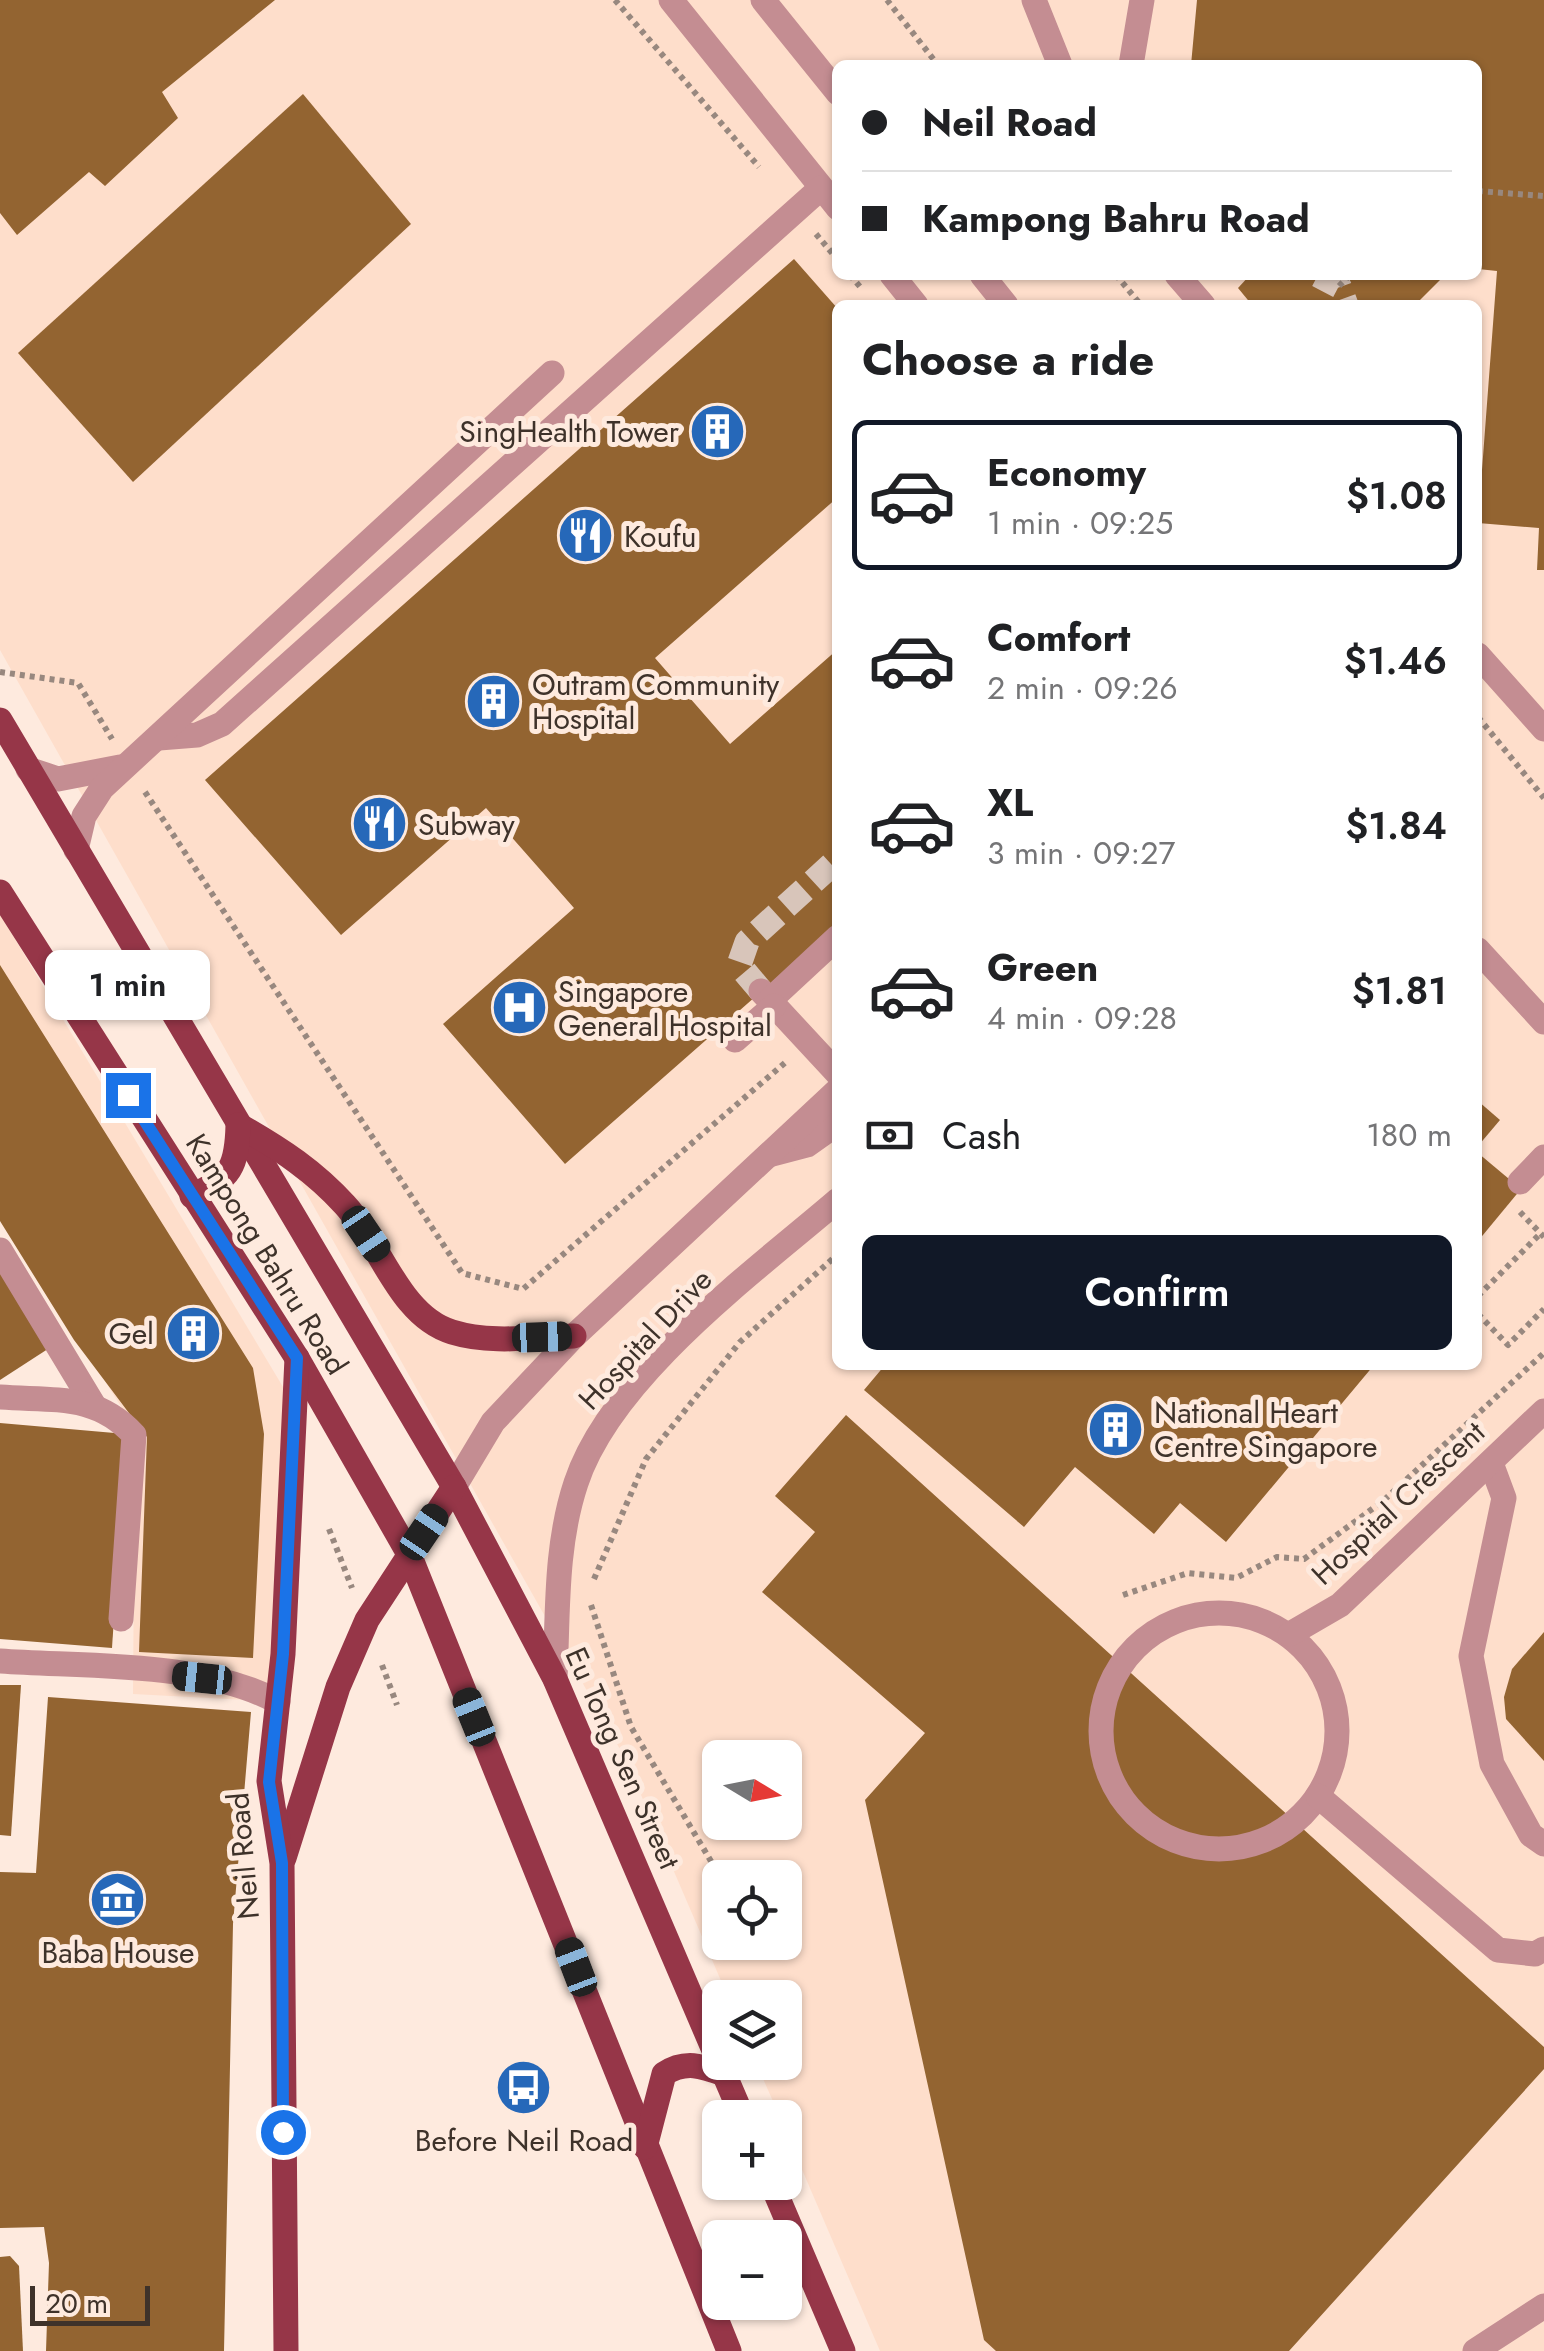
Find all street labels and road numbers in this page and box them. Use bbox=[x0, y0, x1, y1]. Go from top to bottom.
street label: Kampong Bahru Road bbox=[175, 1125, 359, 1383]
street label: Hospital Drive bbox=[568, 1259, 722, 1419]
street label: Hospital Crescent bbox=[1302, 1411, 1495, 1595]
street label: Eu Tong Sen Street bbox=[555, 1640, 691, 1876]
street label: Neil Road bbox=[216, 1791, 270, 1921]

